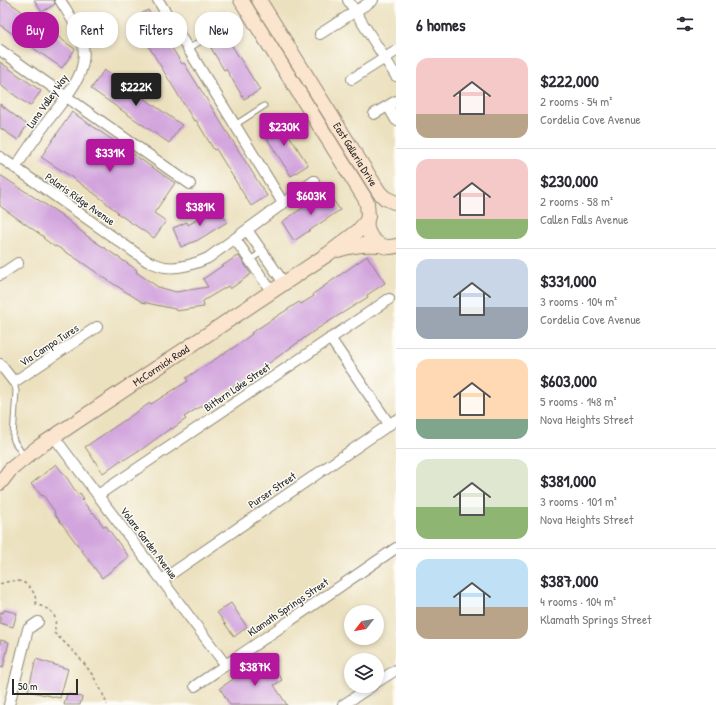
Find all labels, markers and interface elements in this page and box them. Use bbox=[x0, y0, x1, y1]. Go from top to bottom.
chip: Buy bbox=[12, 12, 59, 48]
chip: Rent bbox=[67, 12, 118, 48]
chip: Filters bbox=[126, 12, 187, 48]
chip: New bbox=[195, 12, 243, 48]
text: 6 homes bbox=[416, 13, 466, 36]
icon: filters bbox=[674, 13, 696, 35]
text: $222,000 bbox=[540, 69, 599, 92]
street label: Luna Valley Way bbox=[23, 71, 71, 131]
pin: $222K bbox=[108, 73, 164, 107]
icon: home bbox=[448, 74, 496, 122]
text: $222K bbox=[120, 77, 152, 95]
text: 2 rooms · 54 m² bbox=[540, 92, 612, 110]
text: Cordelia Cove Avenue bbox=[540, 110, 641, 128]
pin: $230K bbox=[256, 113, 312, 147]
text: $230K bbox=[268, 117, 300, 135]
street label: East Galleria Drive bbox=[330, 120, 381, 189]
pin: $331K bbox=[82, 139, 138, 173]
text: $331K bbox=[95, 143, 125, 161]
text: $230,000 bbox=[540, 169, 598, 192]
street label: Polaris Ridge Avenue bbox=[42, 170, 118, 229]
icon: home bbox=[448, 175, 496, 223]
pin: $603K bbox=[283, 182, 339, 216]
text: $603K bbox=[296, 186, 326, 204]
text: 2 rooms · 58 m² bbox=[540, 192, 613, 210]
pin: $381K bbox=[172, 193, 228, 227]
text: $381K bbox=[185, 197, 215, 215]
text: Callen Falls Avenue bbox=[540, 210, 628, 228]
text: $331,000 bbox=[540, 269, 596, 292]
icon: home bbox=[448, 275, 496, 323]
text: 3 rooms · 104 m² bbox=[540, 292, 617, 310]
text: Cordelia Cove Avenue bbox=[540, 310, 641, 328]
street label: Via Campo Tures bbox=[17, 321, 81, 369]
street label: McCormick Road bbox=[130, 341, 192, 389]
street label: Bittern Lake Street bbox=[201, 359, 273, 414]
text: $603,000 bbox=[540, 369, 597, 392]
icon: home bbox=[448, 375, 496, 423]
text: 5 rooms · 148 m² bbox=[540, 392, 616, 410]
text: Nova Heights Street bbox=[540, 410, 634, 428]
street label: Purser Street bbox=[245, 469, 299, 511]
text: $381,000 bbox=[540, 469, 596, 492]
icon: home bbox=[448, 475, 496, 523]
text: 3 rooms · 101 m² bbox=[540, 492, 617, 510]
street label: Volare Garden Avenue bbox=[117, 504, 181, 582]
text: Nova Heights Street bbox=[540, 510, 634, 528]
text: $387,000 bbox=[540, 569, 598, 592]
street label: Klamath Springs Street bbox=[245, 575, 331, 639]
icon: home bbox=[448, 575, 496, 623]
text: 4 rooms · 104 m² bbox=[540, 592, 616, 610]
north arrow bbox=[344, 605, 384, 645]
map controls bbox=[344, 605, 384, 693]
text: Klamath Springs Street bbox=[540, 610, 652, 628]
pin: $387K bbox=[227, 653, 283, 687]
button: layers bbox=[344, 653, 384, 693]
text: $387K bbox=[239, 657, 271, 675]
scale bar bbox=[12, 677, 78, 696]
text: 50 m bbox=[18, 679, 38, 693]

